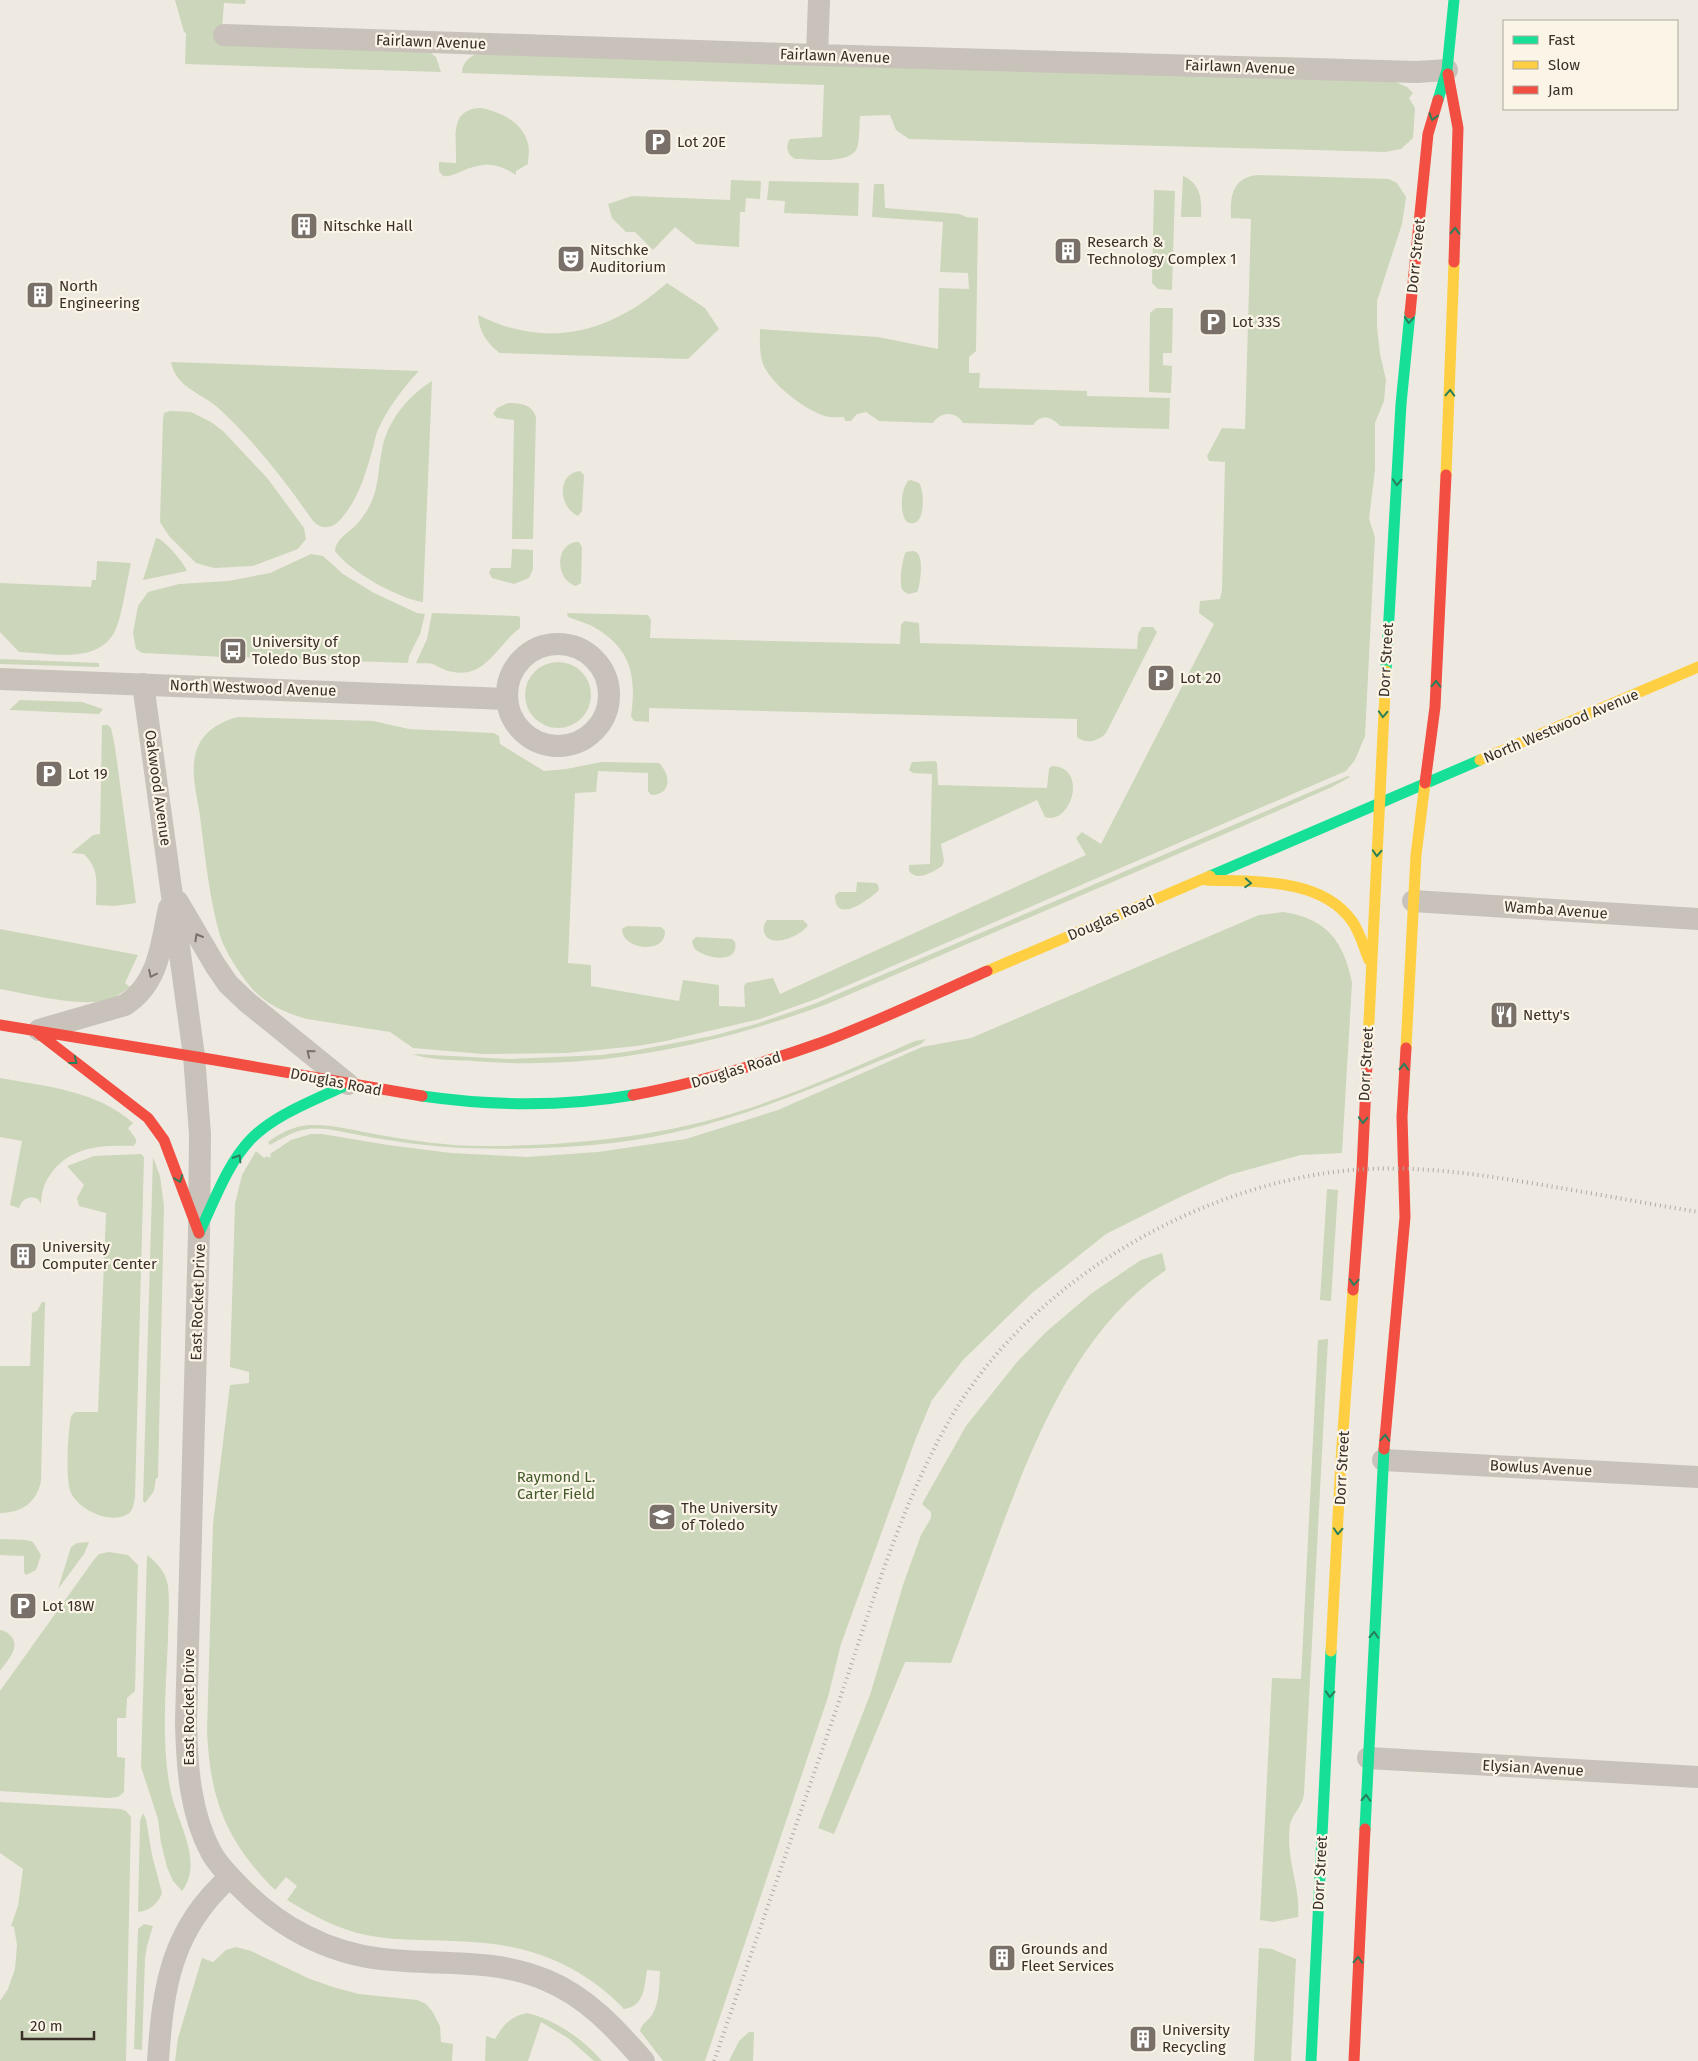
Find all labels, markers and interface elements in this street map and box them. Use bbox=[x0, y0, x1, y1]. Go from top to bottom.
legend bbox=[1503, 20, 1678, 110]
street label: Fairlawn Avenue bbox=[376, 31, 486, 53]
text: Fast bbox=[1548, 31, 1575, 49]
street label: Fairlawn Avenue bbox=[780, 45, 890, 67]
street label: Fairlawn Avenue bbox=[1185, 56, 1295, 78]
text: Slow bbox=[1548, 56, 1580, 74]
text: Jam bbox=[1548, 81, 1574, 99]
one-way arrow bbox=[1429, 112, 1439, 121]
parking icon: Lot 20E bbox=[643, 127, 673, 157]
place label: Lot 20E bbox=[677, 133, 726, 151]
building icon: Nitschke Hall bbox=[289, 211, 319, 241]
place label: Nitschke Hall bbox=[323, 217, 413, 235]
street label: Dorr Street bbox=[1403, 217, 1429, 294]
one-way arrow bbox=[1450, 227, 1460, 234]
place label: Research & Technology Complex 1 bbox=[1087, 233, 1237, 268]
building icon: Research & Technology Complex 1 bbox=[1053, 236, 1083, 266]
place label: Nitschke Auditorium bbox=[590, 241, 666, 276]
theatre icon: Nitschke Auditorium bbox=[556, 244, 586, 274]
place label: North Engineering bbox=[59, 277, 140, 312]
building icon: North Engineering bbox=[25, 280, 55, 310]
parking icon: Lot 33S bbox=[1198, 307, 1228, 337]
place label: Lot 33S bbox=[1232, 313, 1280, 331]
one-way arrow bbox=[1404, 316, 1415, 324]
one-way arrow bbox=[1445, 389, 1455, 396]
one-way arrow bbox=[1391, 478, 1402, 486]
street label: Dorr Street bbox=[1375, 622, 1397, 698]
place label: University of Toledo Bus stop bbox=[252, 633, 361, 668]
bus stop icon: University of Toledo Bus stop bbox=[218, 636, 248, 666]
parking icon: Lot 20 bbox=[1146, 663, 1176, 693]
place label: Lot 20 bbox=[1180, 669, 1221, 687]
street label: North Westwood Avenue bbox=[169, 676, 337, 700]
one-way arrow bbox=[1430, 680, 1441, 688]
street label: North Westwood Avenue bbox=[1481, 685, 1641, 767]
one-way arrow bbox=[1378, 710, 1389, 718]
street label: Oakwood Avenue bbox=[141, 729, 175, 847]
parking icon: Lot 19 bbox=[34, 759, 64, 789]
place label: Lot 19 bbox=[68, 765, 108, 783]
one-way arrow bbox=[1371, 850, 1382, 858]
one-way arrow bbox=[1244, 878, 1252, 889]
street label: Douglas Road bbox=[1065, 892, 1157, 944]
street label: Wamba Avenue bbox=[1504, 897, 1608, 923]
one-way arrow bbox=[195, 934, 205, 943]
one-way arrow bbox=[149, 968, 159, 977]
restaurant icon: Netty's bbox=[1489, 1000, 1519, 1030]
place label: Netty's bbox=[1523, 1006, 1570, 1024]
street label: Dorr Street bbox=[1355, 1026, 1377, 1102]
street label: Douglas Road bbox=[689, 1048, 783, 1092]
one-way arrow bbox=[306, 1050, 315, 1059]
one-way arrow bbox=[68, 1056, 77, 1064]
one-way arrow bbox=[1399, 1063, 1410, 1071]
street label: Douglas Road bbox=[289, 1064, 383, 1100]
one-way arrow bbox=[1358, 1116, 1369, 1124]
one-way arrow bbox=[232, 1155, 241, 1164]
one-way arrow bbox=[173, 1174, 183, 1183]
place label: University Computer Center bbox=[42, 1238, 157, 1273]
building icon: University Computer Center bbox=[8, 1241, 38, 1271]
street label: East Rocket Drive bbox=[187, 1243, 209, 1361]
one-way arrow bbox=[1349, 1278, 1360, 1286]
street label: Dorr Street bbox=[1331, 1430, 1353, 1506]
one-way arrow bbox=[1379, 1434, 1390, 1442]
street label: Bowlus Avenue bbox=[1489, 1456, 1593, 1480]
park label: Raymond L. Carter Field bbox=[517, 1468, 595, 1503]
place label: The University of Toledo bbox=[681, 1499, 778, 1534]
school or university icon: The University of Toledo bbox=[647, 1502, 677, 1532]
one-way arrow bbox=[1333, 1528, 1344, 1536]
parking icon: Lot 18W bbox=[8, 1591, 38, 1621]
place label: Lot 18W bbox=[42, 1597, 95, 1615]
one-way arrow bbox=[1369, 1631, 1380, 1639]
street label: East Rocket Drive bbox=[180, 1648, 198, 1766]
one-way arrow bbox=[1324, 1690, 1335, 1698]
street label: Elysian Avenue bbox=[1482, 1756, 1584, 1780]
one-way arrow bbox=[1361, 1793, 1372, 1801]
street label: Dorr Street bbox=[1309, 1835, 1331, 1911]
place label: Grounds and Fleet Services bbox=[1021, 1940, 1114, 1975]
building icon: Grounds and Fleet Services bbox=[987, 1943, 1017, 1973]
one-way arrow bbox=[1353, 1956, 1364, 1964]
scale bar bbox=[22, 2008, 95, 2040]
text: 20 m bbox=[30, 2017, 63, 2035]
place label: University Recycling bbox=[1162, 2021, 1231, 2056]
building icon: University Recycling bbox=[1128, 2024, 1158, 2054]

